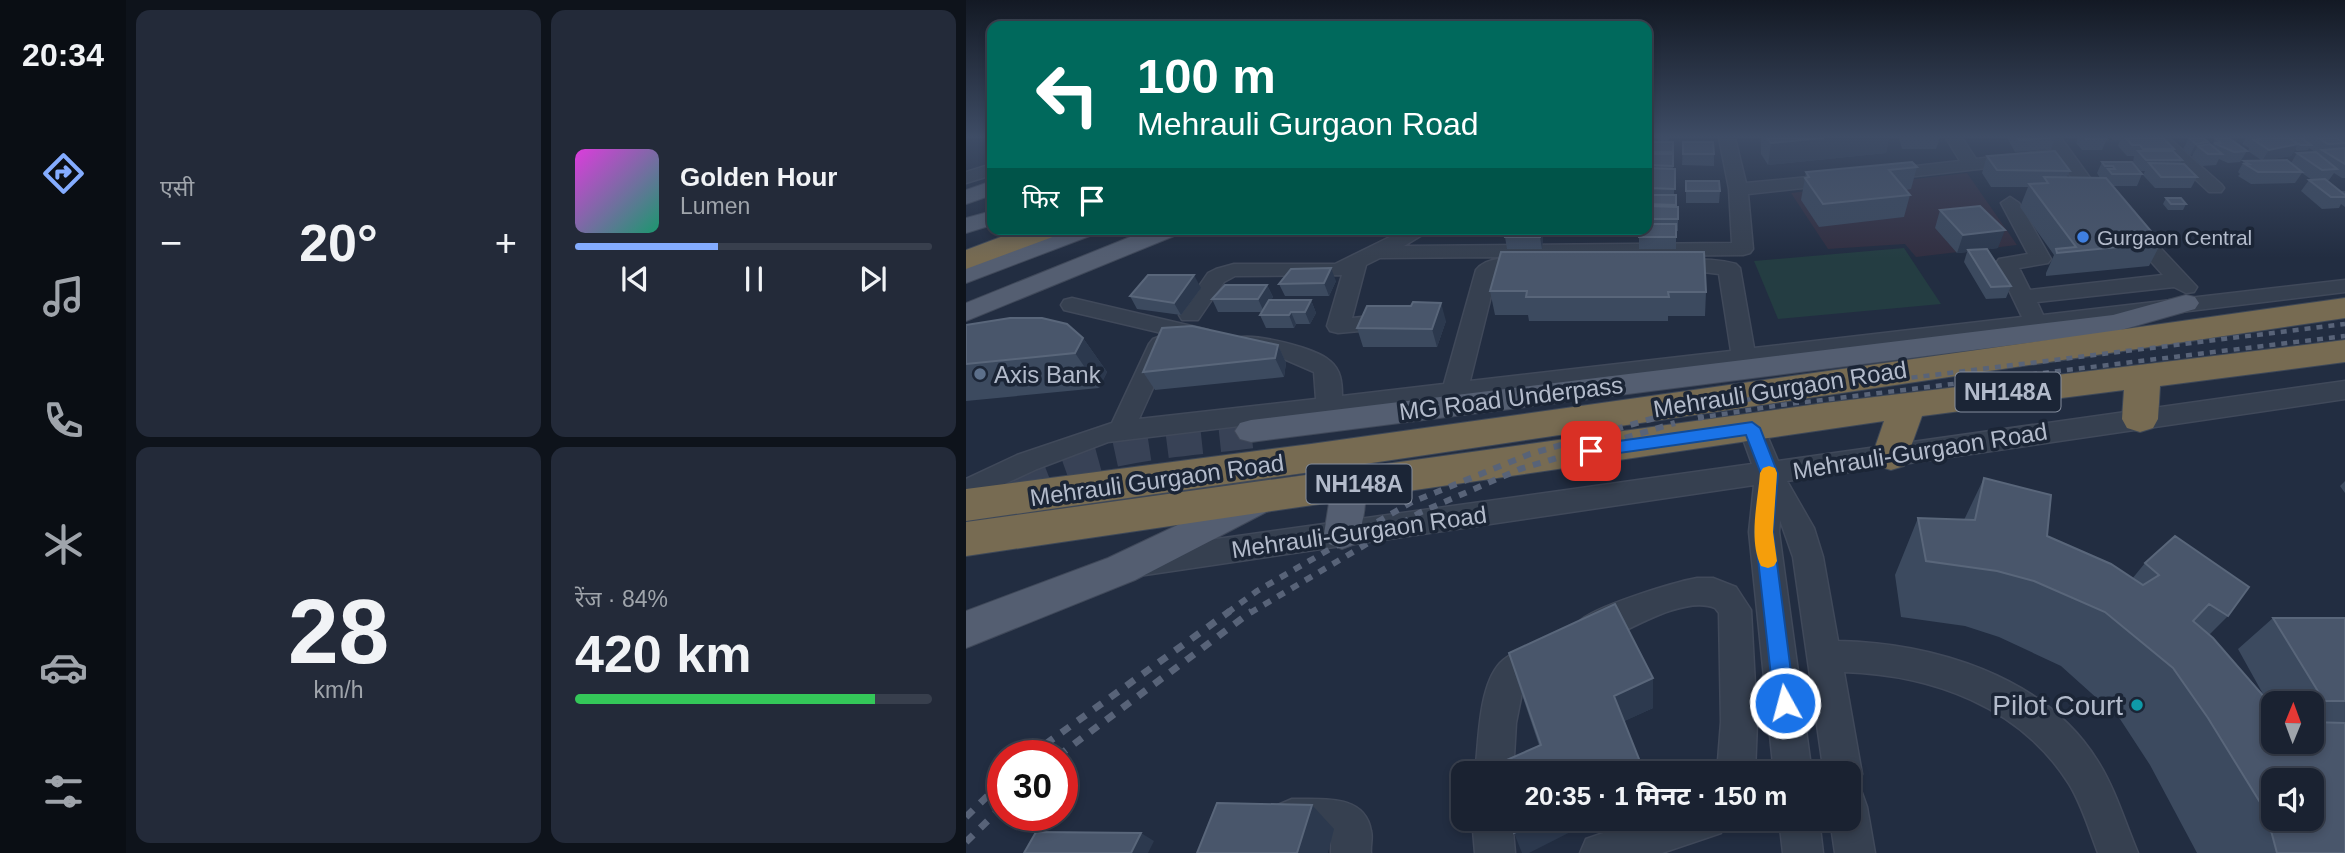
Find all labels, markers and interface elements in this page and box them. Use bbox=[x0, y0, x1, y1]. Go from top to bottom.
text: 20:34 bbox=[22, 37, 104, 73]
icon: left bbox=[1022, 49, 1113, 140]
text: 100 m bbox=[1137, 49, 1276, 103]
text: Mehrauli Gurgaon Road bbox=[1137, 106, 1479, 142]
icon: directions bbox=[39, 149, 88, 198]
text: Golden Hour bbox=[680, 162, 837, 192]
text: एसी bbox=[160, 175, 194, 201]
icon: arrive bbox=[1073, 182, 1111, 220]
text: फिर bbox=[1022, 184, 1059, 214]
text: Lumen bbox=[680, 193, 750, 219]
text: 20° bbox=[299, 214, 378, 272]
text: − bbox=[160, 222, 182, 264]
text: + bbox=[495, 222, 517, 264]
place label: Gurgaon Central bbox=[2097, 226, 2252, 249]
marker: Gurgaon Central bbox=[2075, 229, 2091, 245]
icon: previous bbox=[616, 260, 654, 298]
icon: pause bbox=[735, 260, 773, 298]
icon: next bbox=[854, 260, 892, 298]
icon: music bbox=[39, 272, 88, 321]
street label: Mehrauli Gurgaon Road bbox=[1651, 356, 1909, 422]
place label: Axis Bank bbox=[994, 361, 1102, 388]
marker: Axis Bank bbox=[972, 366, 988, 382]
street label: MG Road Underpass bbox=[1397, 371, 1625, 425]
road number: NH148A bbox=[1956, 372, 2060, 412]
icon: phone bbox=[39, 396, 88, 445]
street label: Mehrauli-Gurgaon Road bbox=[1791, 418, 2049, 484]
pin bbox=[1561, 421, 1621, 481]
icon: arrive bbox=[1572, 432, 1610, 470]
street label: Mehrauli Gurgaon Road bbox=[1028, 449, 1286, 511]
road number: NH148A bbox=[1306, 464, 1412, 504]
street label: Mehrauli-Gurgaon Road bbox=[1230, 501, 1488, 563]
icon: climate bbox=[39, 520, 88, 569]
text: 28 bbox=[288, 581, 389, 682]
text: रेंज · 84% bbox=[575, 586, 668, 612]
text: 420 km bbox=[575, 625, 751, 683]
icon: car bbox=[39, 643, 88, 692]
position arrow bbox=[1748, 666, 1822, 740]
text: km/h bbox=[314, 677, 363, 703]
place label: Pilot Court bbox=[1992, 690, 2123, 721]
north arrow bbox=[2261, 691, 2324, 754]
map controls bbox=[2261, 691, 2324, 831]
marker: Pilot Court bbox=[2129, 697, 2145, 713]
speed limit sign: 30 bbox=[987, 740, 1078, 831]
icon: filters bbox=[39, 767, 88, 816]
button: sound bbox=[2261, 768, 2324, 831]
text: 20:35 · 1 मिनट · 150 m bbox=[1525, 781, 1787, 811]

